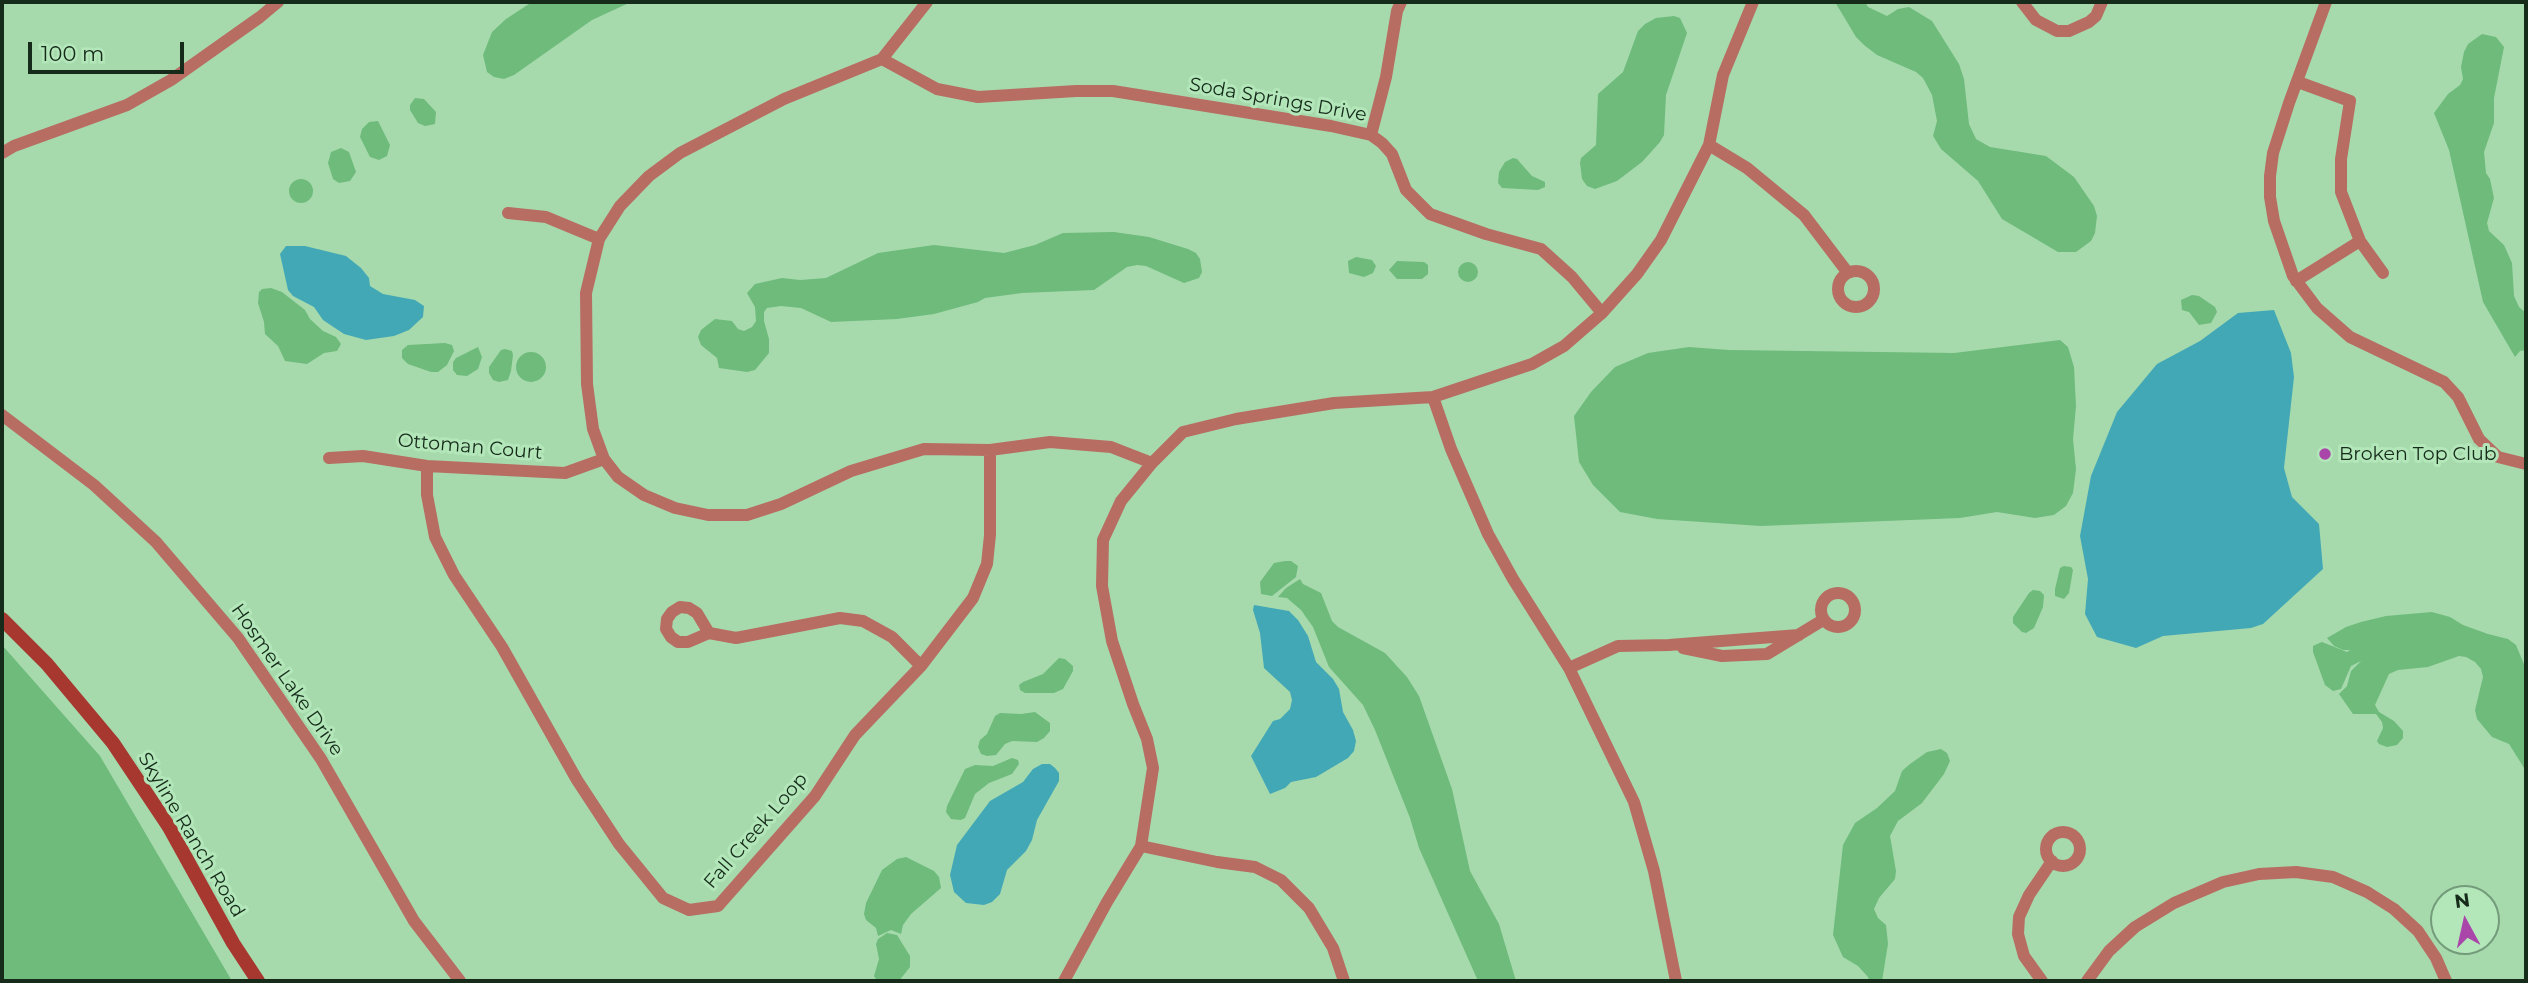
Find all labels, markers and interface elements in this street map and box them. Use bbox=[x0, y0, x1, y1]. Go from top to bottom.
scale bar bbox=[32, 28, 187, 72]
text: 100 m bbox=[41, 41, 104, 66]
street label: Soda Springs Drive bbox=[1188, 73, 1368, 127]
street label: Ottoman Court bbox=[397, 429, 543, 465]
place label: Broken Top Club bbox=[2339, 443, 2497, 465]
marker: Broken Top Club bbox=[2317, 446, 2333, 462]
street label: Hosmer Lake Drive bbox=[226, 600, 348, 760]
street label: Skyline Ranch Road bbox=[133, 748, 249, 922]
street label: Fall Creek Loop bbox=[700, 768, 812, 894]
north arrow bbox=[2430, 885, 2500, 955]
text: N bbox=[2453, 888, 2471, 913]

